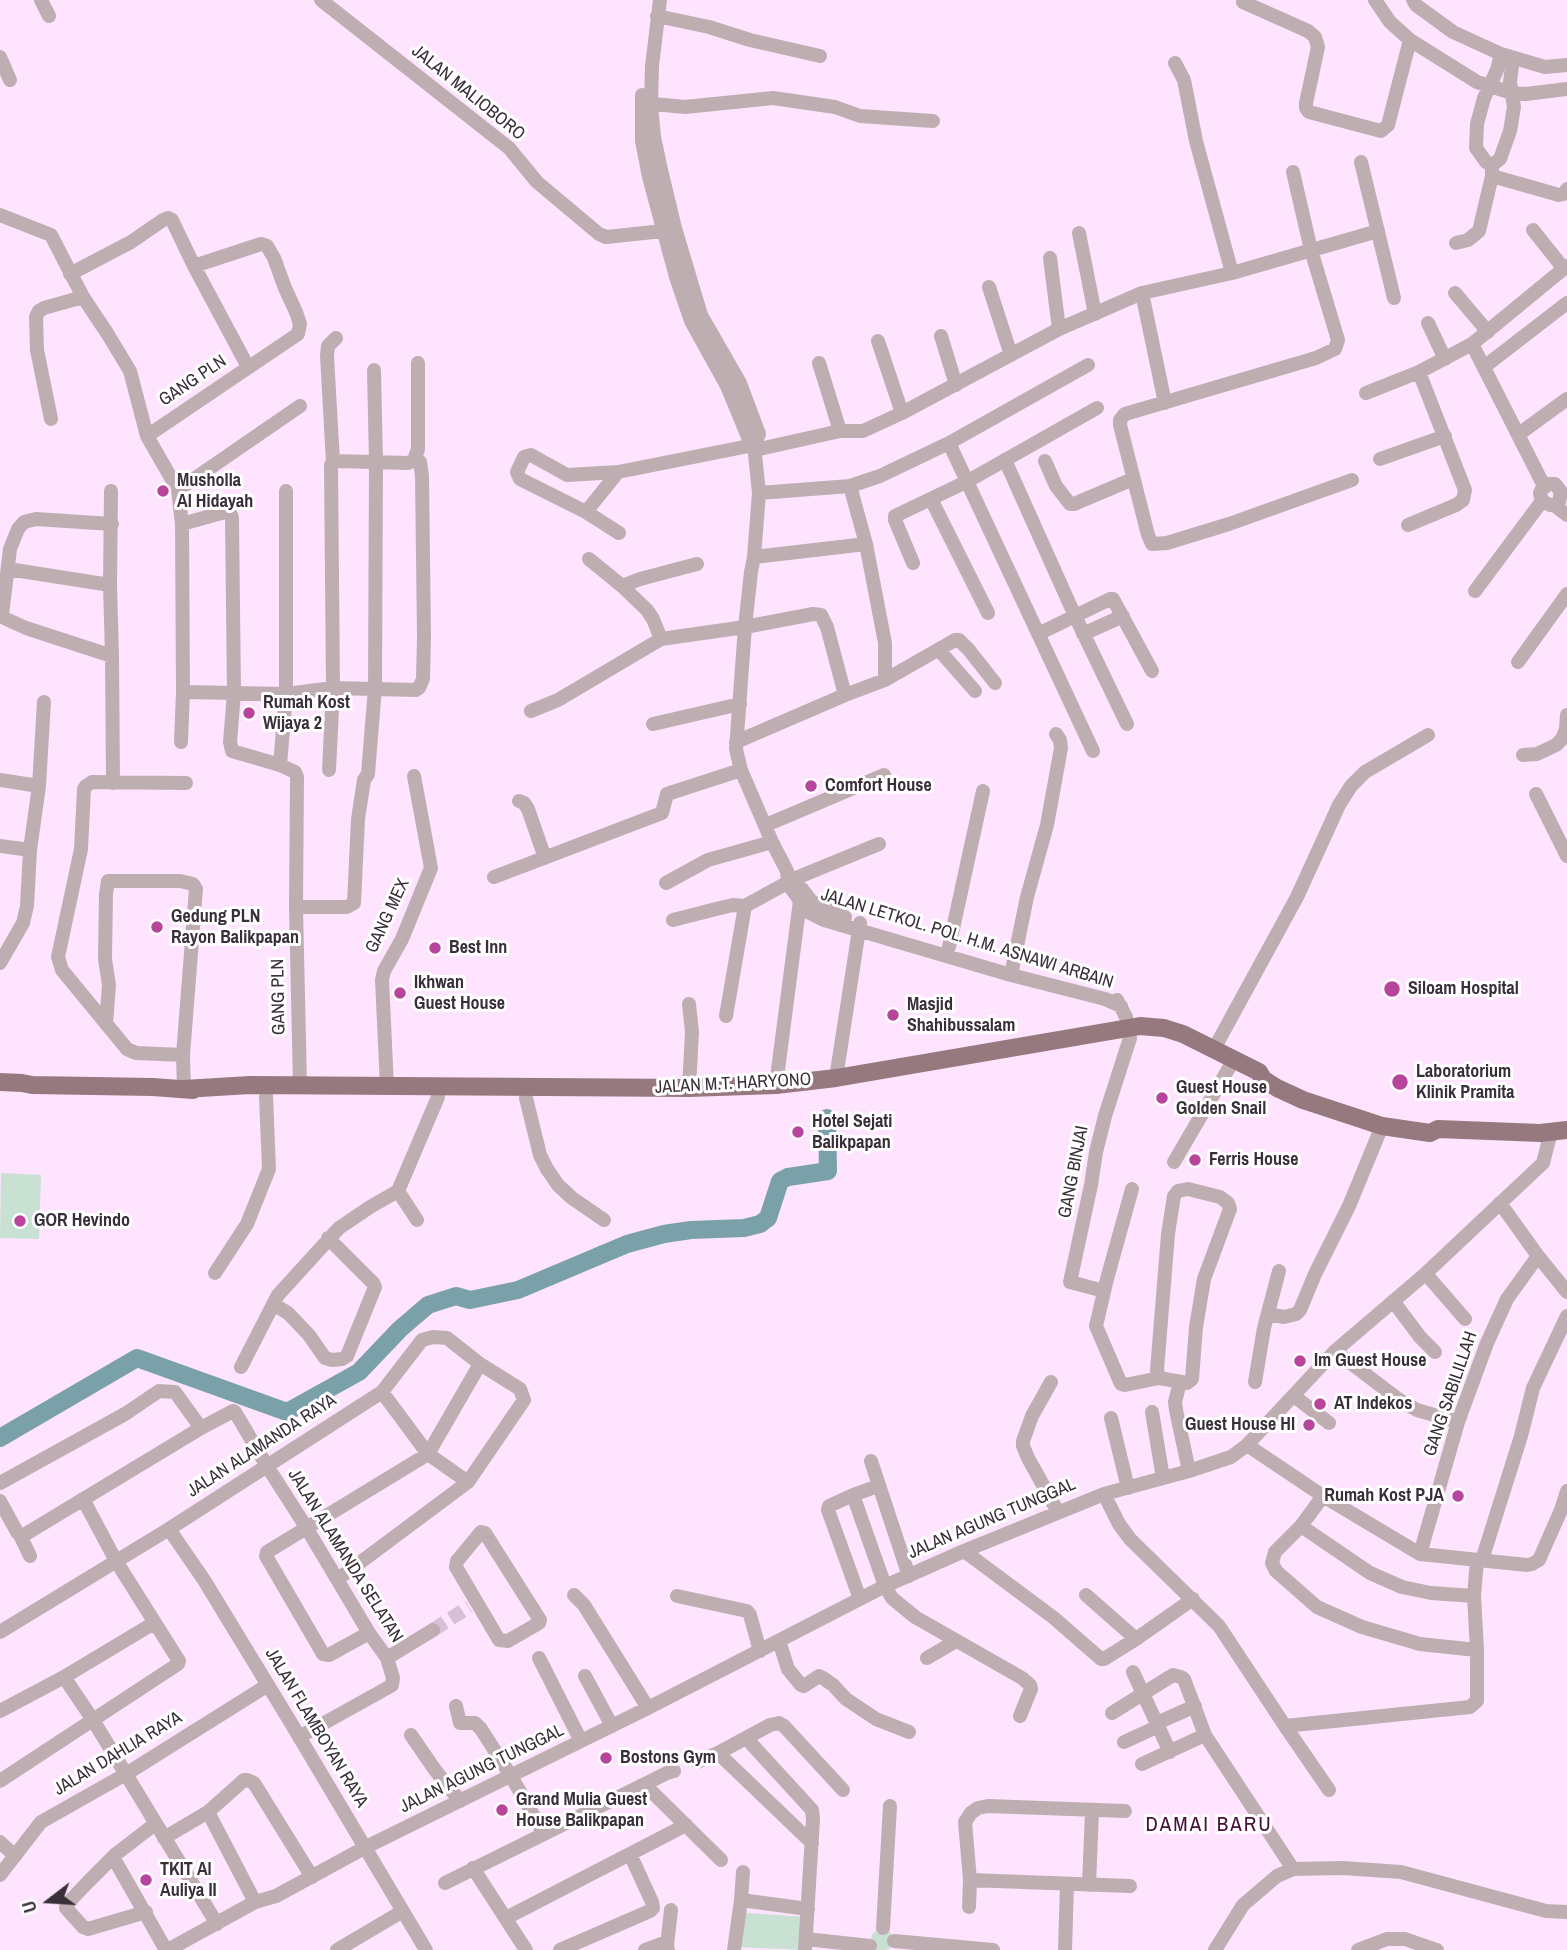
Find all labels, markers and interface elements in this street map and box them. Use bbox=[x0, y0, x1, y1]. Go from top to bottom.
street label: JALAN MALIOBORO bbox=[407, 41, 529, 145]
street label: GANG PLN bbox=[155, 351, 231, 411]
place label: Musholla Al Hidayah bbox=[177, 470, 253, 512]
marker: Musholla Al Hidayah bbox=[155, 483, 171, 499]
place label: Rumah Kost Wijaya 2 bbox=[263, 692, 350, 734]
marker: Rumah Kost Wijaya 2 bbox=[241, 705, 257, 721]
place label: Comfort House bbox=[825, 775, 932, 797]
marker: Comfort House bbox=[803, 778, 819, 794]
street label: GANG MEX bbox=[361, 875, 415, 957]
street label: JALAN LETKOL. POL. H.M. ASNAWI ARBAIN bbox=[818, 884, 1116, 994]
place label: Gedung PLN Rayon Balikpapan bbox=[171, 906, 299, 948]
marker: Gedung PLN Rayon Balikpapan bbox=[149, 919, 165, 935]
place label: Best Inn bbox=[449, 937, 507, 959]
marker: Best Inn bbox=[427, 940, 443, 956]
street label: GANG PLN bbox=[268, 959, 290, 1035]
place label: Ikhwan Guest House bbox=[414, 972, 505, 1014]
place label: Siloam Hospital bbox=[1408, 978, 1519, 1000]
marker: Siloam Hospital bbox=[1382, 979, 1402, 999]
marker: Ikhwan Guest House bbox=[392, 985, 408, 1001]
place label: Masjid Shahibussalam bbox=[907, 994, 1015, 1036]
marker: Masjid Shahibussalam bbox=[885, 1007, 901, 1023]
place label: Laboratorium Klinik Pramita bbox=[1416, 1061, 1514, 1104]
street label: JALAN M.T. HARYONO bbox=[654, 1069, 812, 1099]
marker: Laboratorium Klinik Pramita bbox=[1390, 1072, 1410, 1092]
place label: Guest House Golden Snail bbox=[1176, 1077, 1267, 1120]
marker: Guest House Golden Snail bbox=[1154, 1090, 1170, 1106]
place label: Hotel Sejati Balikpapan bbox=[812, 1111, 892, 1154]
marker: Hotel Sejati Balikpapan bbox=[790, 1124, 806, 1140]
street label: GANG BINJAI bbox=[1054, 1124, 1094, 1220]
place label: Ferris House bbox=[1209, 1149, 1299, 1171]
marker: Ferris House bbox=[1187, 1152, 1203, 1168]
place label: GOR Hevindo bbox=[34, 1210, 130, 1232]
marker: GOR Hevindo bbox=[12, 1213, 28, 1229]
street label: GANG SABILILLAH bbox=[1420, 1329, 1482, 1459]
place label: Im Guest House bbox=[1314, 1350, 1426, 1372]
marker: Im Guest House bbox=[1292, 1353, 1308, 1369]
street label: JALAN ALAMANDA RAYA bbox=[183, 1390, 341, 1502]
place label: AT Indekos bbox=[1334, 1393, 1412, 1415]
marker: AT Indekos bbox=[1312, 1396, 1328, 1412]
place label: Guest House HI bbox=[1185, 1414, 1295, 1436]
marker: Guest House HI bbox=[1301, 1417, 1317, 1433]
street label: JALAN ALAMANDA SELATAN bbox=[283, 1465, 407, 1647]
street label: JALAN AGUNG TUNGGAL bbox=[905, 1474, 1079, 1564]
place label: Rumah Kost PJA bbox=[1324, 1485, 1444, 1507]
marker: Rumah Kost PJA bbox=[1450, 1488, 1466, 1504]
street label: JALAN FLAMBOYAN RAYA bbox=[260, 1644, 372, 1812]
street label: JALAN DAHLIA RAYA bbox=[50, 1707, 186, 1801]
street label: JALAN AGUNG TUNGGAL bbox=[397, 1720, 567, 1818]
place label: Bostons Gym bbox=[620, 1747, 716, 1769]
marker: Bostons Gym bbox=[598, 1750, 614, 1766]
place label: Grand Mulia Guest House Balikpapan bbox=[516, 1789, 647, 1832]
marker: Grand Mulia Guest House Balikpapan bbox=[494, 1802, 510, 1818]
district label: DAMAI BARU bbox=[1147, 1812, 1271, 1838]
place label: TKIT Al Auliya II bbox=[160, 1859, 217, 1902]
north arrow bbox=[14, 1866, 84, 1936]
marker: TKIT Al Auliya II bbox=[138, 1872, 154, 1888]
text: U bbox=[15, 1898, 43, 1916]

